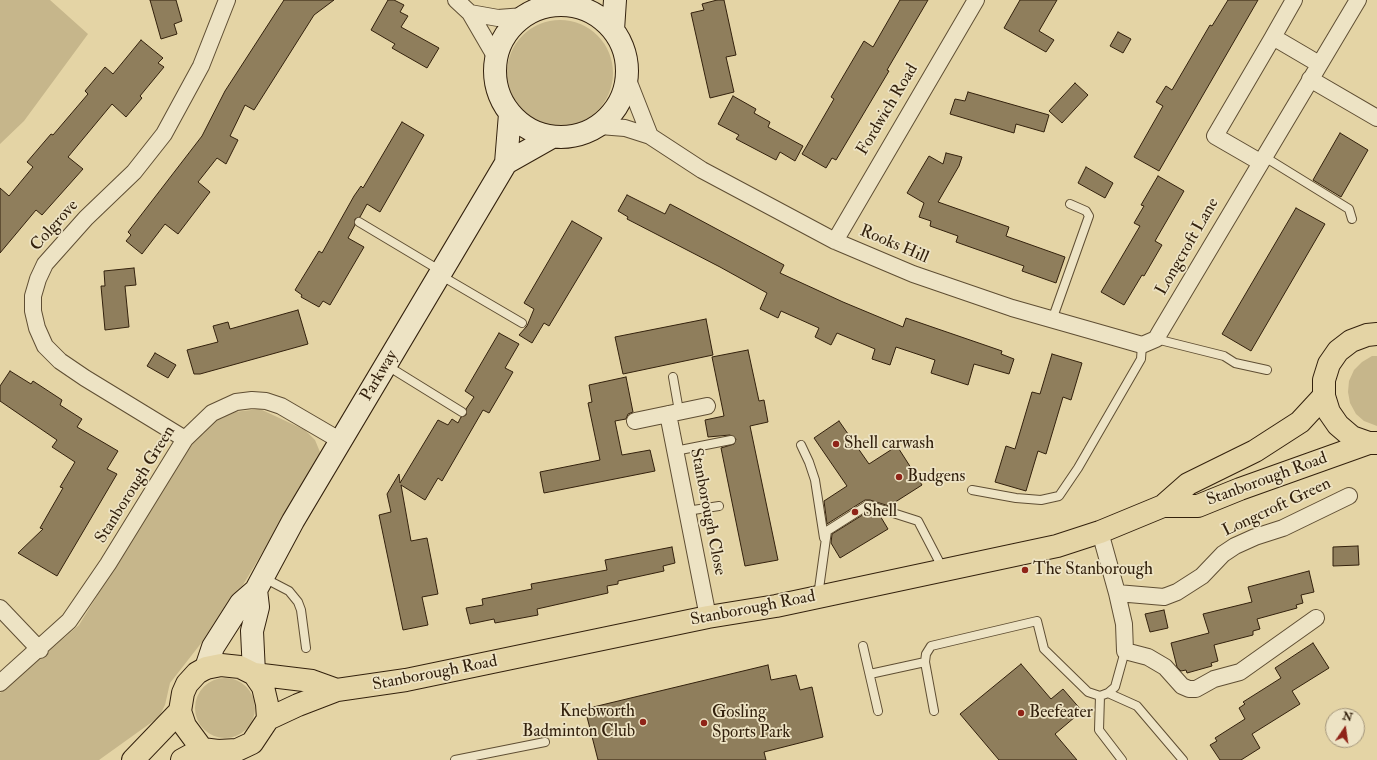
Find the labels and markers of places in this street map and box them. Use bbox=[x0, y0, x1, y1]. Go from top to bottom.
place label: Shell carwash bbox=[844, 434, 934, 454]
marker: Shell carwash bbox=[831, 439, 841, 449]
place label: Budgens bbox=[907, 467, 965, 487]
marker: Budgens bbox=[894, 472, 904, 482]
place label: Shell bbox=[863, 502, 897, 522]
marker: Shell bbox=[850, 507, 860, 517]
place label: The Stanborough bbox=[1033, 560, 1153, 580]
marker: The Stanborough bbox=[1020, 565, 1030, 575]
place label: Knebworth Badminton Club bbox=[522, 702, 635, 742]
place label: Gosling Sports Park bbox=[712, 703, 790, 743]
place label: Beefeater bbox=[1029, 703, 1093, 723]
marker: Beefeater bbox=[1016, 708, 1026, 718]
marker: Knebworth Badminton Club bbox=[638, 717, 648, 727]
marker: Gosling Sports Park bbox=[699, 718, 709, 728]

